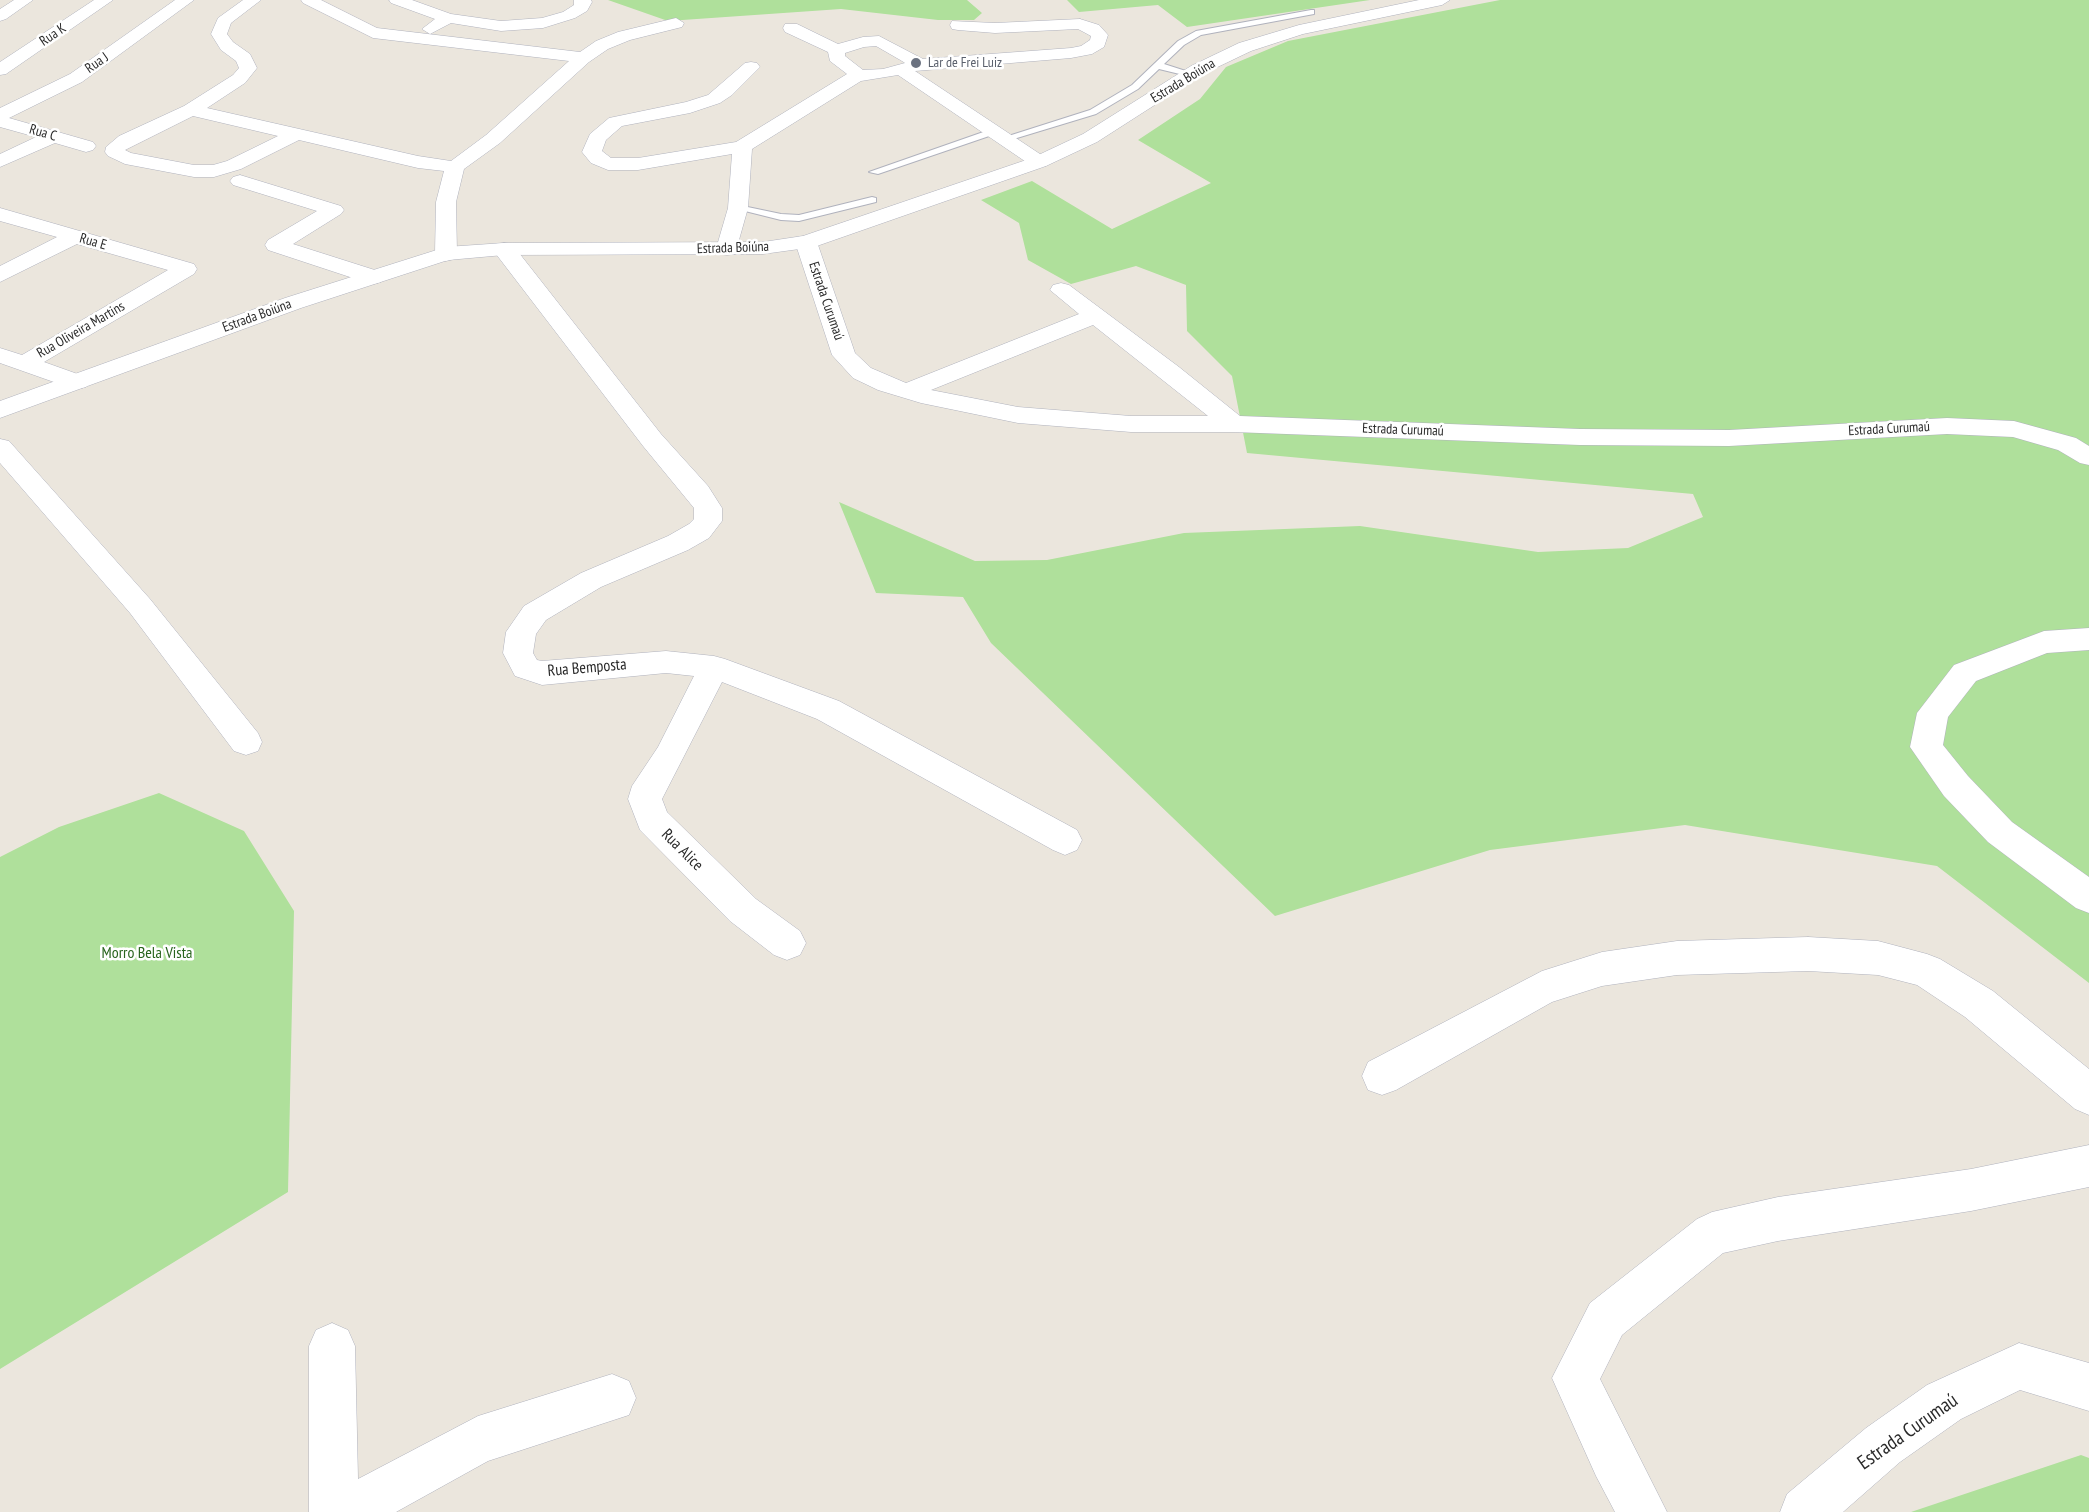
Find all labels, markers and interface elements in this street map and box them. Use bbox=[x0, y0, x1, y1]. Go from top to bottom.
street label: Rua K bbox=[37, 20, 69, 50]
street label: Rua J bbox=[82, 49, 112, 77]
place label: Lar de Frei Luiz bbox=[928, 55, 1002, 71]
street label: Estrada Boiúna bbox=[1148, 55, 1218, 107]
marker: Lar de Frei Luiz bbox=[909, 56, 923, 70]
street label: Rua C bbox=[27, 121, 59, 145]
street label: Rua E bbox=[78, 230, 108, 254]
street label: Estrada Boiúna bbox=[697, 238, 769, 258]
street label: Estrada Curumaú bbox=[805, 260, 847, 342]
street label: Estrada Boiúna bbox=[220, 296, 294, 336]
street label: Rua Oliveira Martins bbox=[34, 298, 128, 362]
street label: Estrada Curumaú bbox=[1848, 418, 1930, 440]
street label: Estrada Curumaú bbox=[1362, 420, 1444, 440]
street label: Rua Bemposta bbox=[547, 655, 627, 681]
street label: Rua Alice bbox=[657, 825, 707, 875]
park label: Morro Bela Vista bbox=[102, 943, 192, 963]
street label: Estrada Curumaú bbox=[1853, 1389, 1963, 1475]

